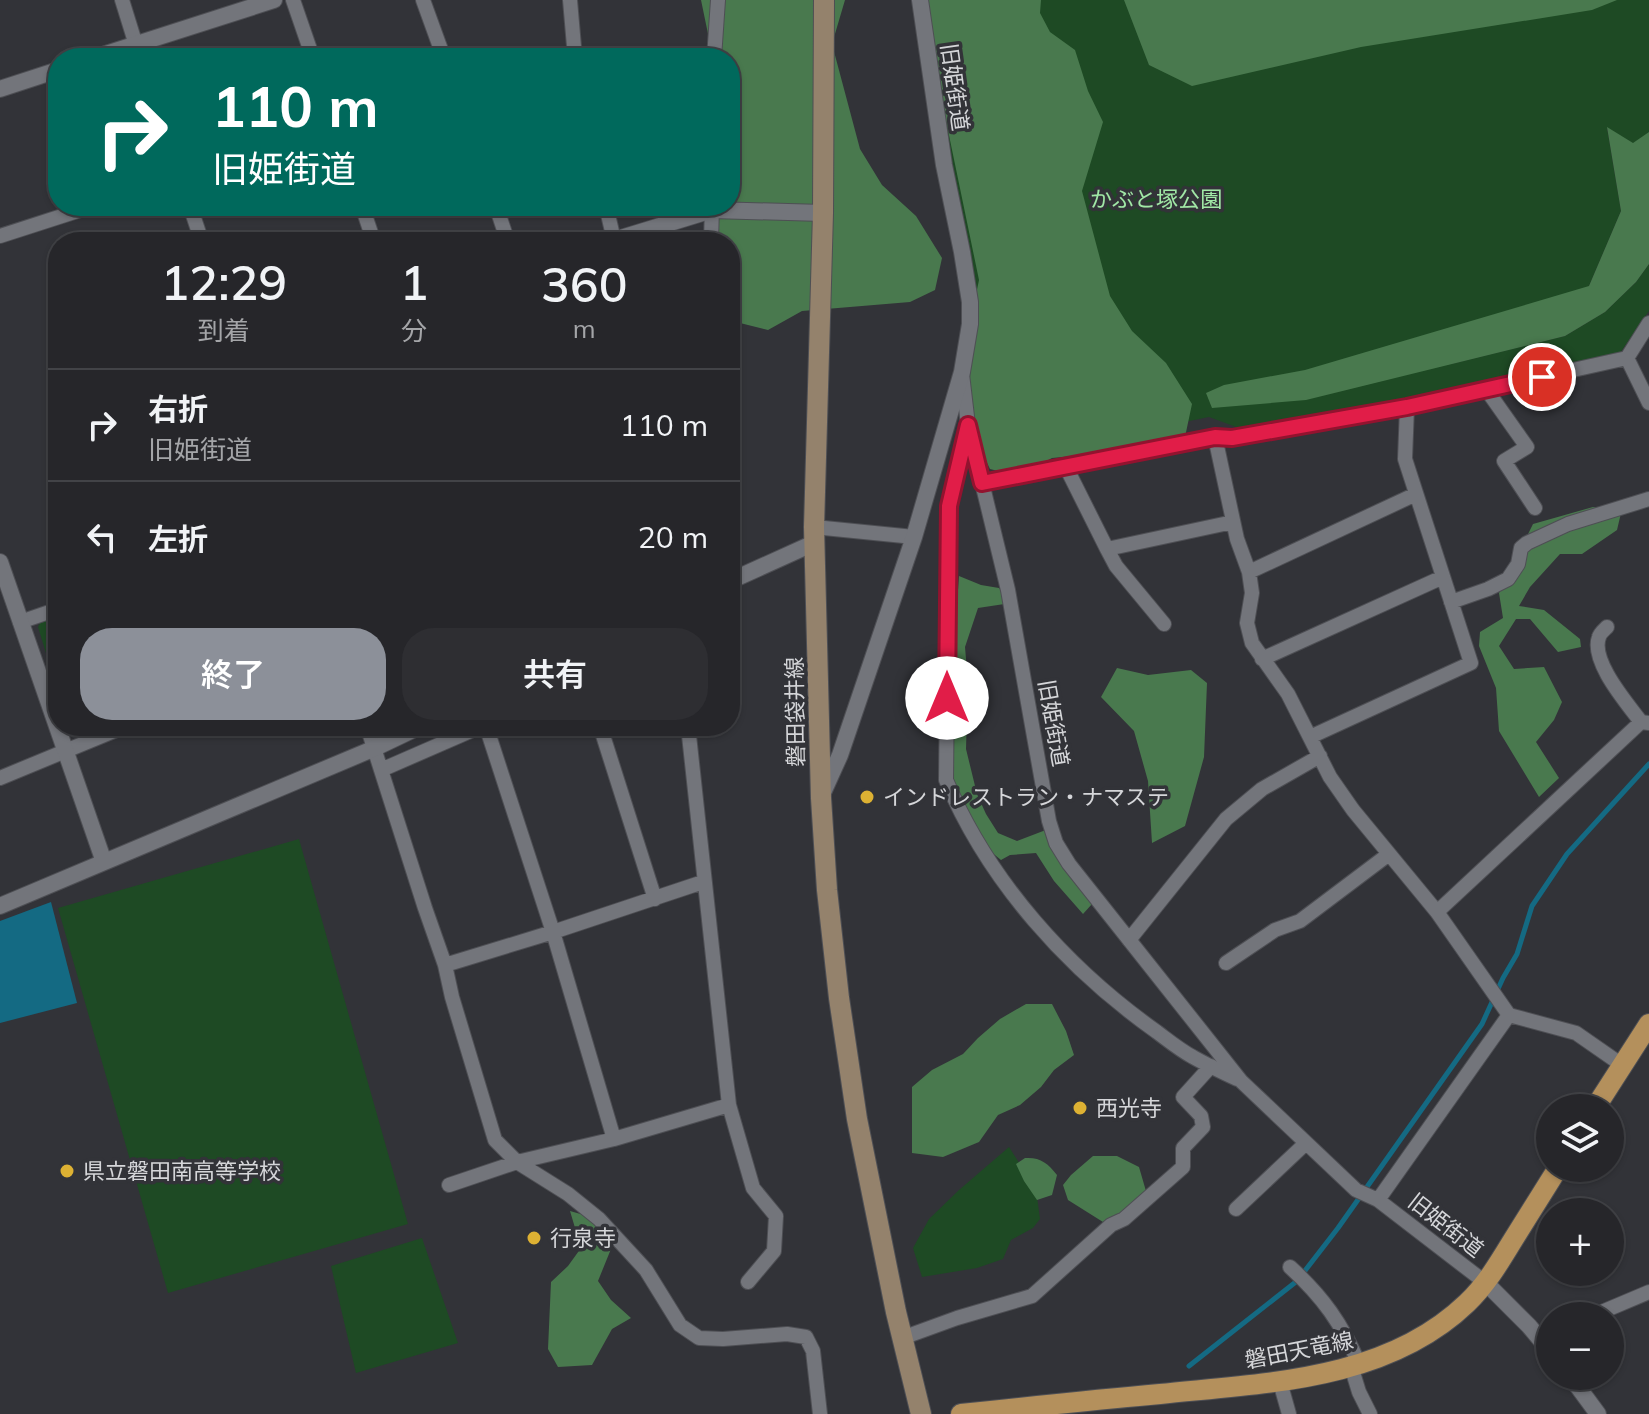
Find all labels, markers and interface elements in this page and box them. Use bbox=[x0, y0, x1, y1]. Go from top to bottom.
street label: 旧姫街道 bbox=[935, 41, 975, 133]
text: 110 m bbox=[212, 71, 379, 141]
icon: right bbox=[80, 80, 184, 184]
text: 旧姫街道 bbox=[212, 146, 356, 191]
park label: かぶと塚公園 bbox=[1090, 185, 1222, 213]
text: 12:29 bbox=[161, 252, 287, 312]
text: 1 bbox=[400, 252, 428, 312]
text: 360 bbox=[541, 254, 627, 314]
text: m bbox=[573, 312, 596, 345]
text: 到着 bbox=[198, 314, 250, 347]
text: 分 bbox=[401, 314, 427, 347]
pin bbox=[1508, 343, 1576, 411]
icon: arrive bbox=[1520, 355, 1564, 399]
text: 右折 bbox=[148, 390, 208, 428]
icon: right bbox=[80, 403, 124, 447]
text: 110 m bbox=[620, 406, 708, 444]
text: 旧姫街道 bbox=[148, 433, 252, 466]
icon: left bbox=[80, 515, 124, 559]
text: 20 m bbox=[638, 518, 708, 556]
text: 左折 bbox=[148, 520, 208, 558]
button: 終了 bbox=[80, 628, 386, 720]
button: 共有 bbox=[402, 628, 708, 720]
position arrow bbox=[905, 656, 989, 740]
street label: 磐田袋井線 bbox=[780, 657, 810, 767]
street label: 旧姫街道 bbox=[1033, 677, 1075, 769]
place label: インドレストラン・ナマステ bbox=[883, 783, 1169, 811]
marker: インドレストラン・ナマステ bbox=[858, 788, 876, 806]
place label: 西光寺 bbox=[1096, 1094, 1162, 1122]
map controls bbox=[1536, 1094, 1624, 1390]
button: layers bbox=[1536, 1094, 1624, 1182]
marker: 西光寺 bbox=[1071, 1099, 1089, 1117]
place label: 県立磐田南高等学校 bbox=[83, 1157, 281, 1185]
marker: 県立磐田南高等学校 bbox=[58, 1162, 76, 1180]
street label: 旧姫街道 bbox=[1403, 1187, 1489, 1263]
button: + bbox=[1536, 1198, 1624, 1286]
place label: 行泉寺 bbox=[550, 1224, 616, 1252]
marker: 行泉寺 bbox=[525, 1229, 543, 1247]
button: − bbox=[1536, 1302, 1624, 1390]
street label: 磐田天竜線 bbox=[1242, 1326, 1356, 1374]

